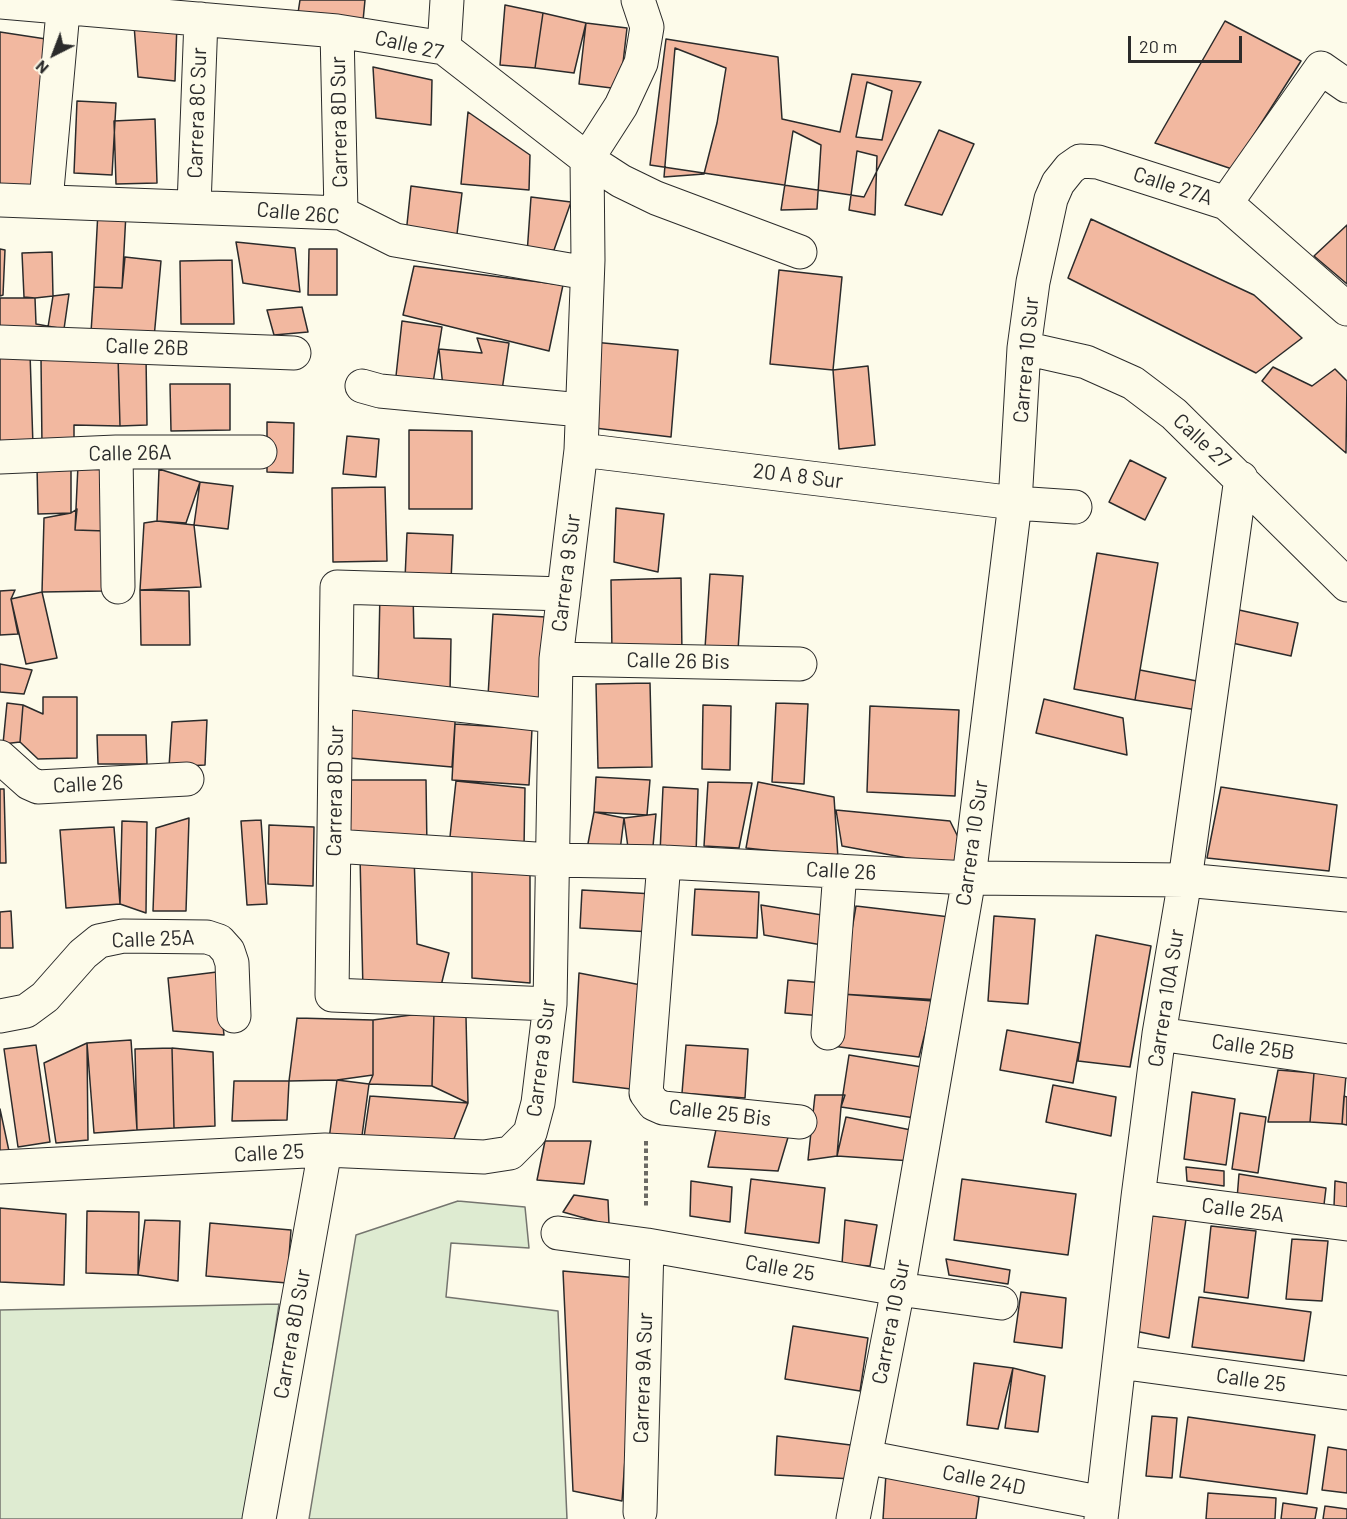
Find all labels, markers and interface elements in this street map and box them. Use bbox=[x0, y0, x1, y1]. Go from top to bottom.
north arrow bbox=[24, 24, 84, 84]
scale bar bbox=[1131, 24, 1245, 62]
street label: Calle 27 bbox=[372, 25, 446, 65]
text: 20 m bbox=[1139, 35, 1177, 57]
street label: Carrera 8C Sur bbox=[182, 47, 212, 179]
street label: Carrera 8D Sur bbox=[325, 56, 353, 188]
text: N bbox=[31, 57, 52, 78]
street label: Calle 27A bbox=[1130, 161, 1216, 211]
street label: Calle 26C bbox=[255, 197, 341, 229]
street label: Carrera 10 Sur bbox=[1008, 296, 1044, 424]
street label: Calle 26B bbox=[105, 333, 189, 361]
street label: Calle 27 bbox=[1168, 408, 1236, 474]
street label: Calle 26A bbox=[88, 440, 172, 466]
street label: 20 A 8 Sur bbox=[752, 458, 844, 494]
street label: Carrera 9 Sur bbox=[546, 513, 586, 633]
street label: Calle 26 Bis bbox=[626, 648, 730, 674]
street label: Carrera 8D Sur bbox=[321, 725, 349, 857]
street label: Calle 26 bbox=[52, 770, 124, 798]
street label: Carrera 10 Sur bbox=[951, 778, 993, 908]
street label: Calle 26 bbox=[805, 857, 877, 885]
street label: Calle 25A bbox=[111, 925, 195, 953]
street label: Carrera 10A Sur bbox=[1143, 927, 1189, 1069]
street label: Carrera 9 Sur bbox=[521, 998, 561, 1118]
street label: Calle 25B bbox=[1210, 1029, 1296, 1065]
street label: Calle 25 Bis bbox=[667, 1094, 773, 1132]
street label: Calle 25 bbox=[233, 1139, 305, 1167]
street label: Calle 25A bbox=[1200, 1192, 1286, 1228]
street label: Calle 25 bbox=[743, 1249, 817, 1287]
street label: Carrera 10 Sur bbox=[867, 1257, 915, 1387]
street label: Carrera 8D Sur bbox=[268, 1267, 316, 1401]
street label: Carrera 9A Sur bbox=[628, 1312, 658, 1444]
street label: Calle 25 bbox=[1214, 1363, 1288, 1397]
street label: Calle 24D bbox=[940, 1460, 1028, 1500]

